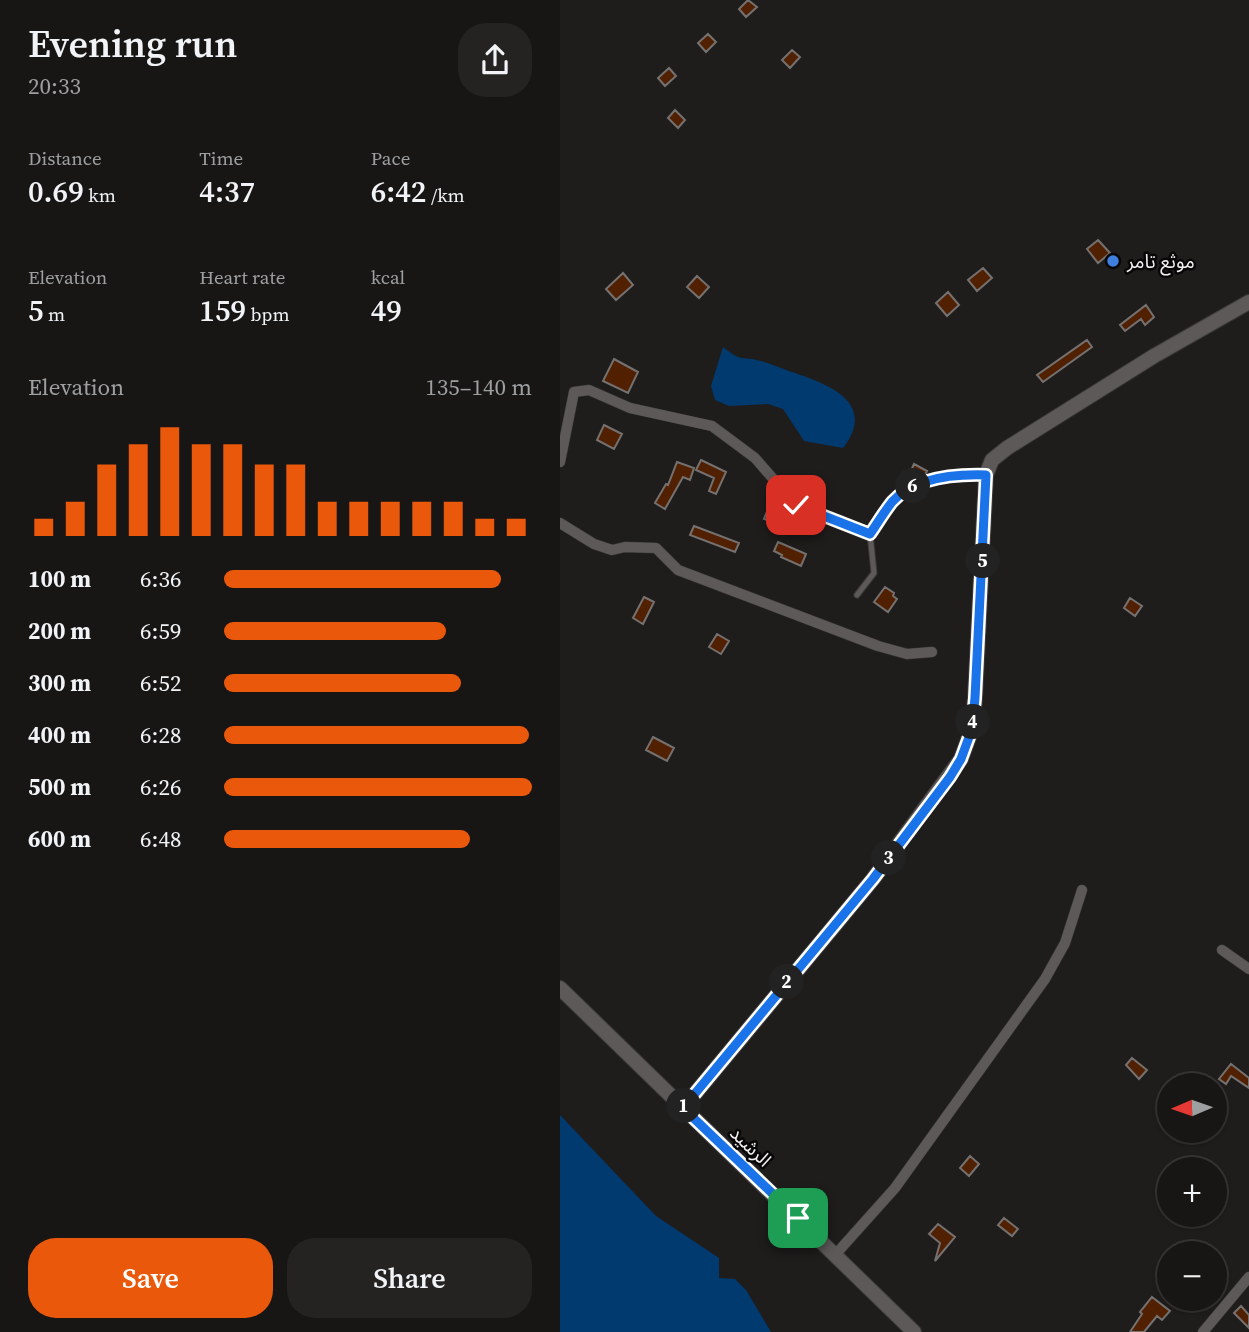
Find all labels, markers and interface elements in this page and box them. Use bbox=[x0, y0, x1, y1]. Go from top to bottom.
text: Evening run bbox=[28, 18, 237, 70]
button: share bbox=[458, 23, 532, 97]
text: 20:33 bbox=[28, 70, 81, 102]
text: Distance bbox=[28, 145, 102, 171]
text: Time bbox=[199, 145, 243, 171]
text: Pace bbox=[371, 145, 410, 171]
text: 0.69 bbox=[28, 171, 84, 212]
text: 4:37 bbox=[199, 171, 255, 212]
text: 6:42 bbox=[371, 171, 426, 212]
text: km bbox=[84, 182, 116, 208]
text: /km bbox=[426, 182, 465, 208]
place label: موثع تامر bbox=[1126, 248, 1195, 276]
marker: موثع تامر bbox=[1105, 253, 1121, 269]
text: Elevation bbox=[28, 264, 107, 290]
text: Heart rate bbox=[199, 264, 285, 290]
text: kcal bbox=[371, 264, 405, 290]
text: 5 bbox=[28, 290, 44, 331]
text: 159 bbox=[199, 290, 246, 331]
text: 49 bbox=[371, 290, 402, 331]
text: m bbox=[44, 301, 65, 327]
text: bpm bbox=[246, 301, 290, 327]
text: Elevation bbox=[28, 371, 124, 403]
text: 135–140 m bbox=[425, 371, 532, 403]
pin: 6 bbox=[896, 468, 930, 504]
text: 6 bbox=[907, 472, 918, 498]
pin bbox=[766, 475, 826, 535]
icon: check bbox=[777, 486, 815, 524]
pin: 5 bbox=[966, 544, 1000, 578]
text: 5 bbox=[977, 547, 988, 573]
text: 100 m bbox=[28, 563, 91, 595]
text: 6:36 bbox=[140, 563, 181, 595]
text: 200 m bbox=[28, 615, 91, 647]
text: 6:59 bbox=[140, 615, 181, 647]
text: 300 m bbox=[28, 667, 91, 699]
text: 6:52 bbox=[140, 667, 181, 699]
pin: 4 bbox=[956, 704, 990, 740]
text: 4 bbox=[967, 708, 978, 734]
text: 400 m bbox=[28, 719, 91, 751]
text: 6:28 bbox=[140, 719, 181, 751]
text: 500 m bbox=[28, 771, 91, 803]
text: 6:26 bbox=[140, 771, 181, 803]
text: 600 m bbox=[28, 823, 91, 855]
text: 6:48 bbox=[140, 823, 181, 855]
pin: 3 bbox=[872, 840, 906, 876]
text: 3 bbox=[883, 844, 894, 870]
pin: 2 bbox=[770, 964, 804, 1000]
text: 2 bbox=[781, 968, 792, 994]
north arrow bbox=[1157, 1073, 1227, 1143]
map controls bbox=[1157, 1073, 1227, 1311]
pin: 1 bbox=[666, 1088, 702, 1124]
text: 1 bbox=[678, 1092, 689, 1118]
street label: الرشيد bbox=[725, 1120, 777, 1172]
button: + bbox=[1157, 1157, 1227, 1227]
pin bbox=[768, 1188, 828, 1248]
icon: arrive bbox=[779, 1199, 817, 1237]
button: Save bbox=[28, 1238, 273, 1318]
button: Share bbox=[287, 1238, 532, 1318]
button: − bbox=[1157, 1241, 1227, 1311]

